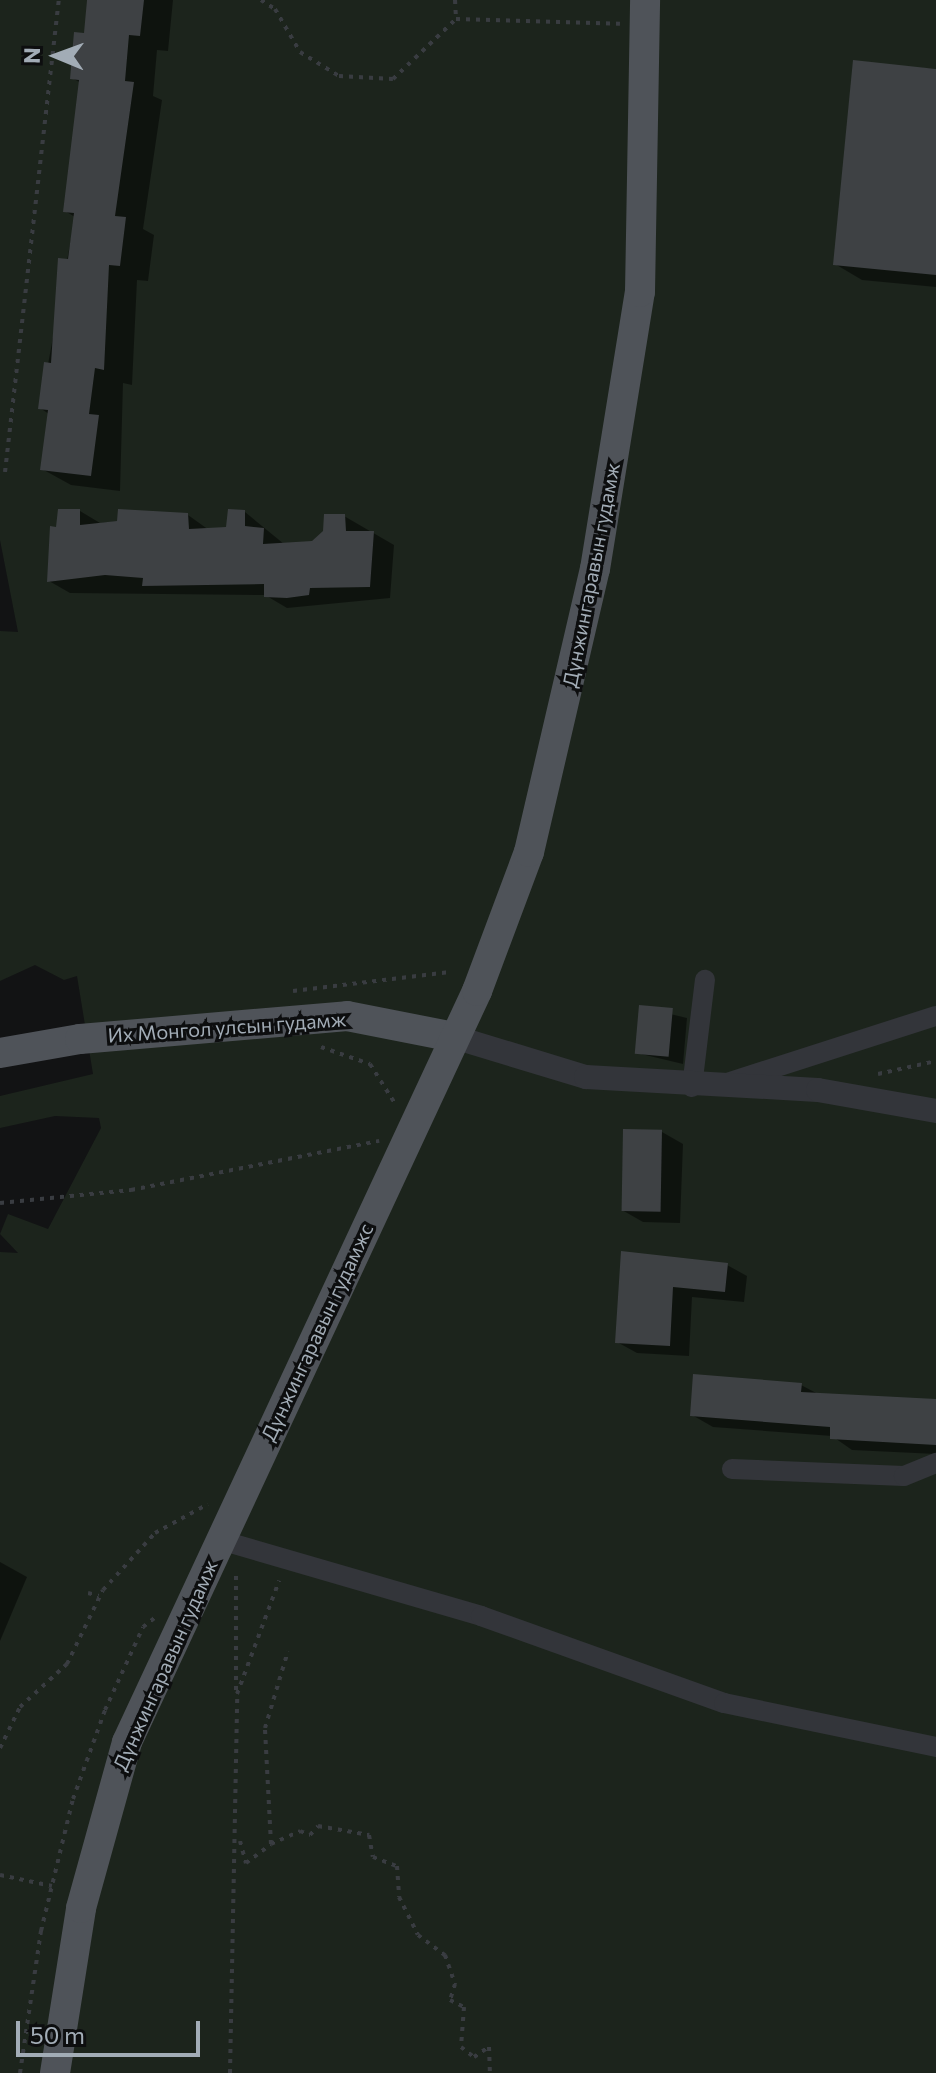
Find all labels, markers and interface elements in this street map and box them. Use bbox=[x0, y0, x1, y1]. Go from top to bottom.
north arrow bbox=[16, 16, 96, 96]
text: N bbox=[18, 47, 45, 64]
street label: Дүнжингаравын гудамж bbox=[557, 461, 625, 689]
street label: Их Монгол улсын гудамж bbox=[107, 1007, 347, 1047]
street label: Дүнжингаравын гудамжс bbox=[256, 1219, 378, 1445]
street label: Дүнжингаравын гудамж bbox=[108, 1556, 222, 1774]
scale bar bbox=[20, 2005, 204, 2055]
text: 50 m bbox=[30, 2020, 85, 2049]

